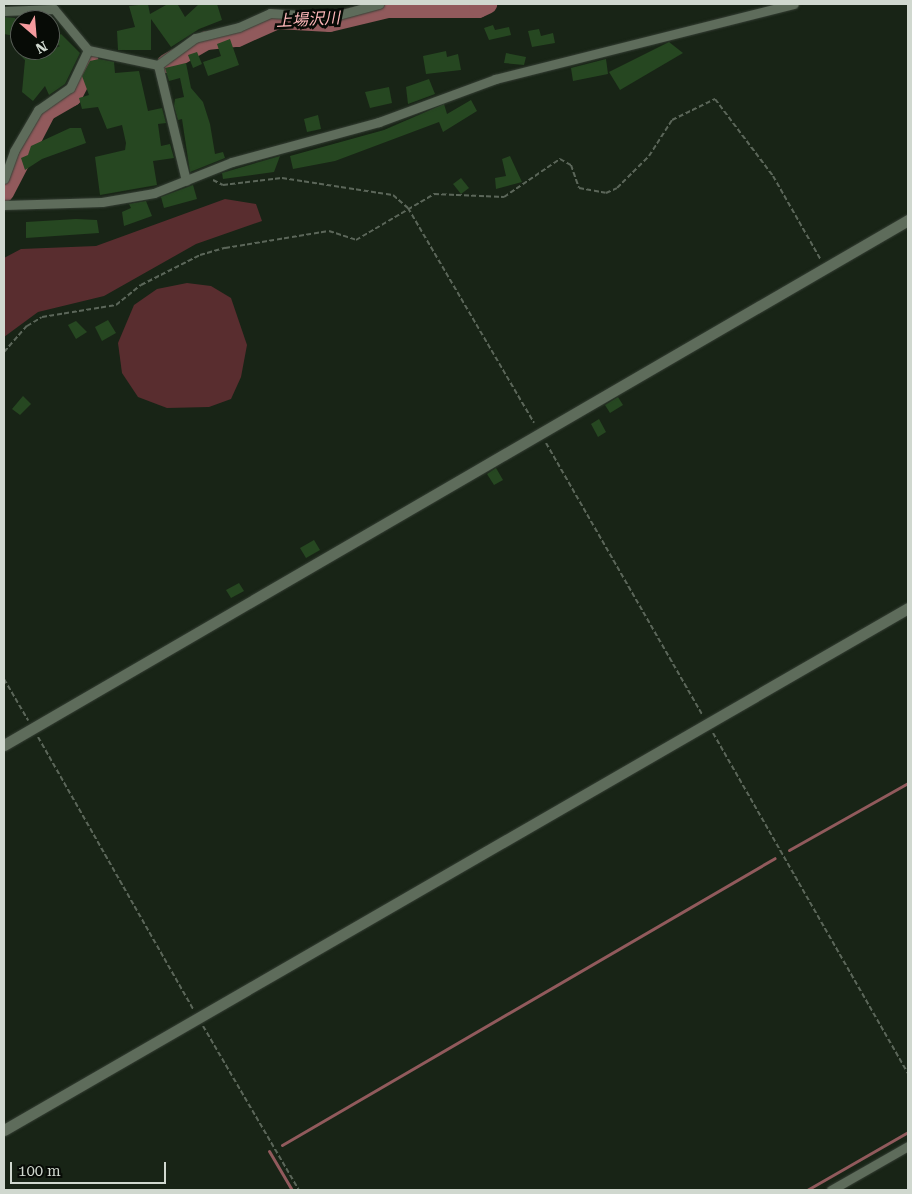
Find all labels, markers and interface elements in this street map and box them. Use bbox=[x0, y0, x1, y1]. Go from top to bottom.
water label: 上場沢川 bbox=[276, 9, 340, 31]
north arrow bbox=[10, 10, 60, 60]
text: N bbox=[33, 38, 50, 57]
scale bar bbox=[12, 1152, 169, 1184]
text: 100 m bbox=[18, 1162, 61, 1180]

